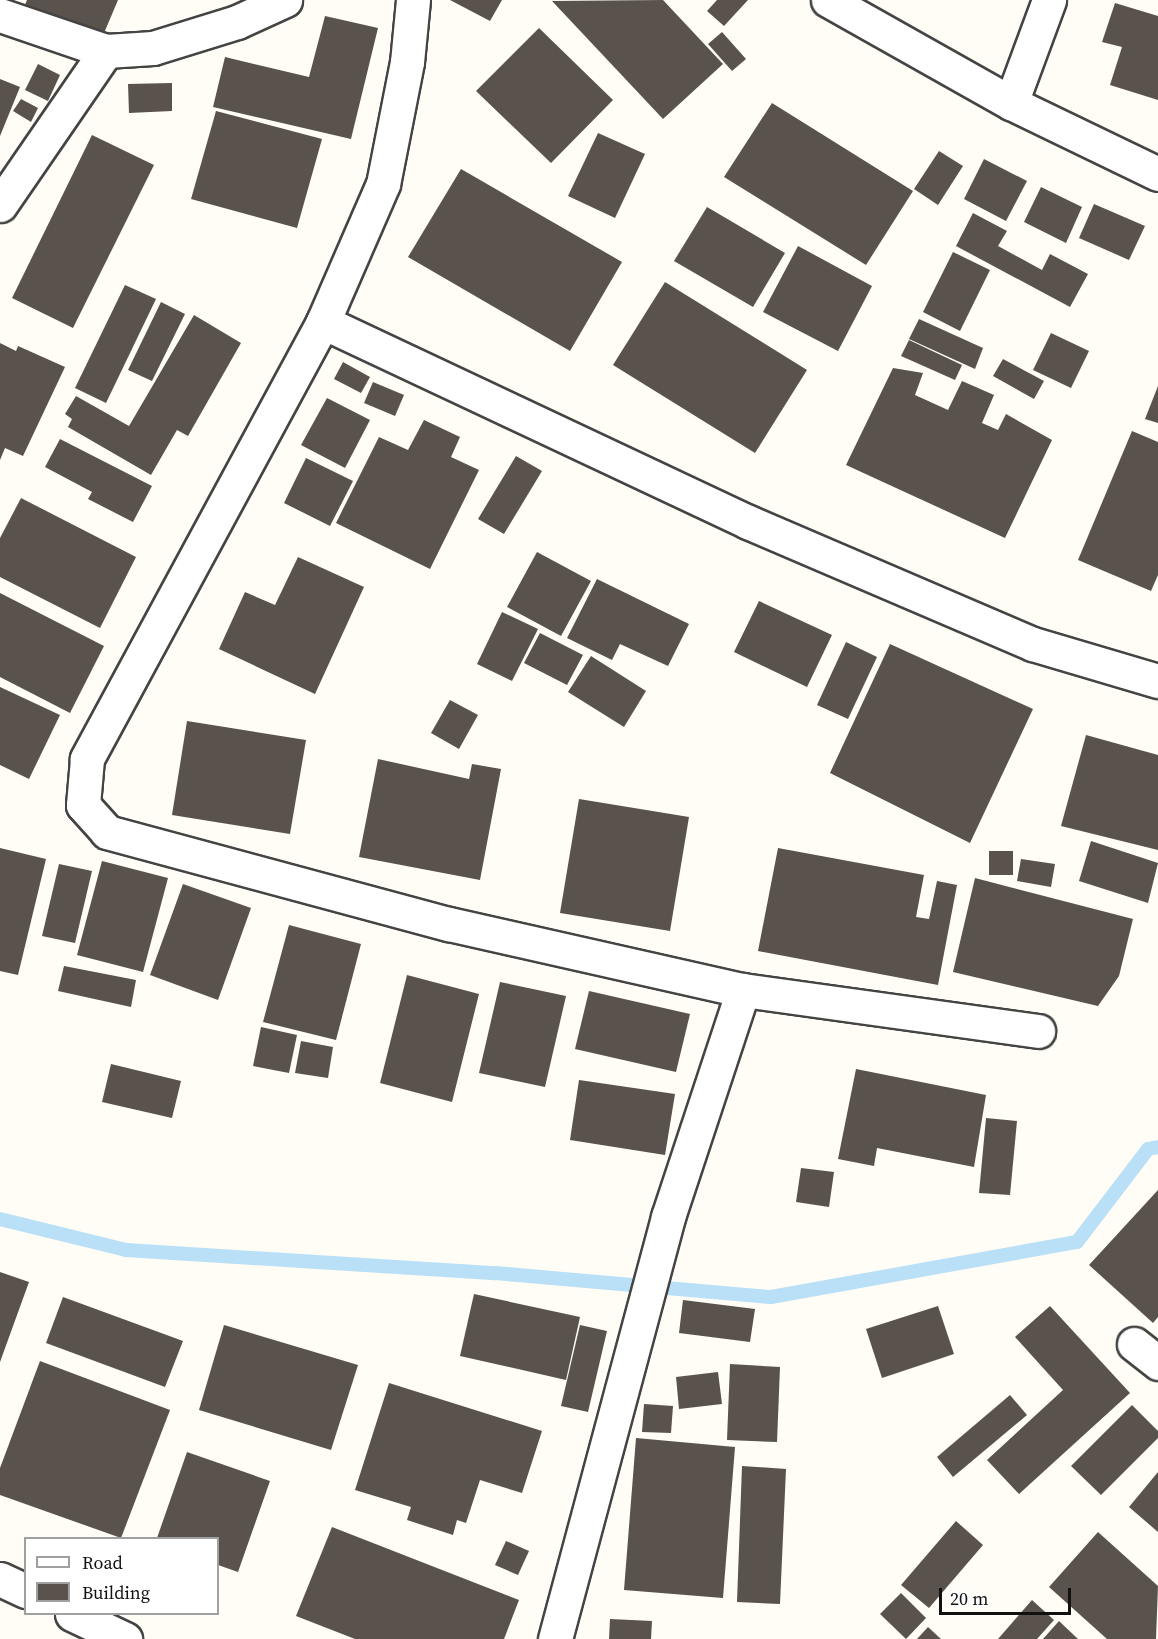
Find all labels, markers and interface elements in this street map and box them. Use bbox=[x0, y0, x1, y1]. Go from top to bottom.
legend bbox=[24, 1537, 219, 1615]
text: Road bbox=[82, 1550, 123, 1575]
scale bar bbox=[942, 1576, 1074, 1614]
text: Building bbox=[82, 1580, 150, 1605]
text: 20 m bbox=[950, 1586, 988, 1611]

